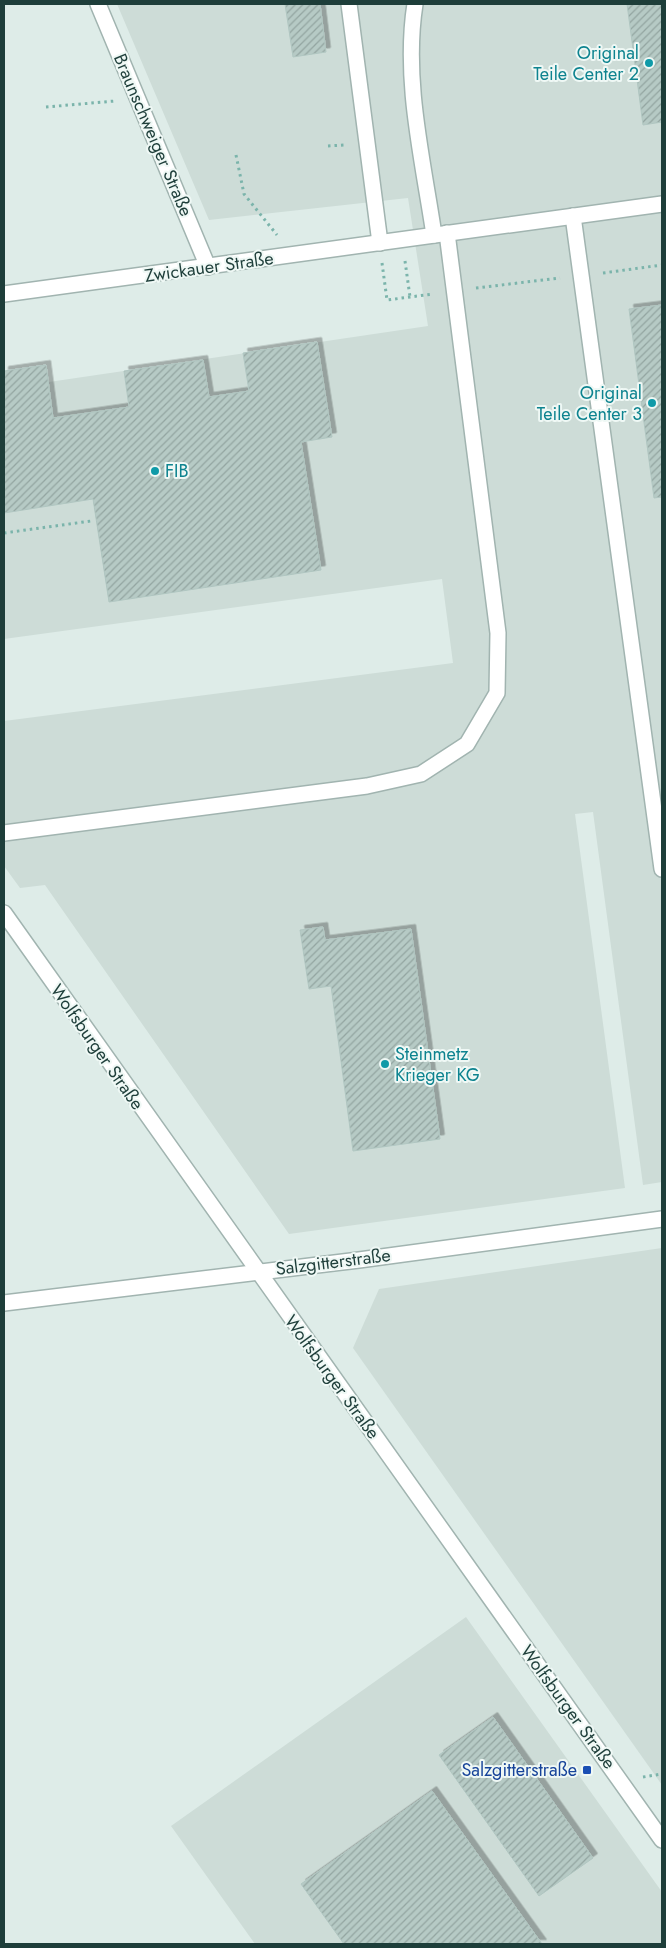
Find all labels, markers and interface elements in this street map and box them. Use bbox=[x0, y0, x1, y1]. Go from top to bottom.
place label: Original Teile Center 2 bbox=[533, 40, 639, 87]
street label: Braunschweiger Straße bbox=[107, 50, 199, 220]
marker: Original Teile Center 2 bbox=[643, 57, 655, 69]
street label: Zwickauer Straße bbox=[143, 245, 275, 289]
place label: Original Teile Center 3 bbox=[537, 380, 642, 427]
marker: Original Teile Center 3 bbox=[646, 397, 658, 409]
place label: FIB bbox=[165, 458, 188, 484]
marker: FIB bbox=[149, 465, 161, 477]
street label: Wolfsburger Straße bbox=[44, 979, 150, 1115]
place label: Steinmetz Krieger KG bbox=[395, 1041, 480, 1088]
marker: Steinmetz Krieger KG bbox=[379, 1058, 391, 1070]
street label: Salzgitterstraße bbox=[274, 1242, 392, 1282]
street label: Wolfsburger Straße bbox=[278, 1310, 386, 1444]
street label: Wolfsburger Straße bbox=[514, 1640, 622, 1774]
place label: Salzgitterstraße bbox=[461, 1757, 577, 1783]
marker: Salzgitterstraße bbox=[581, 1764, 593, 1776]

